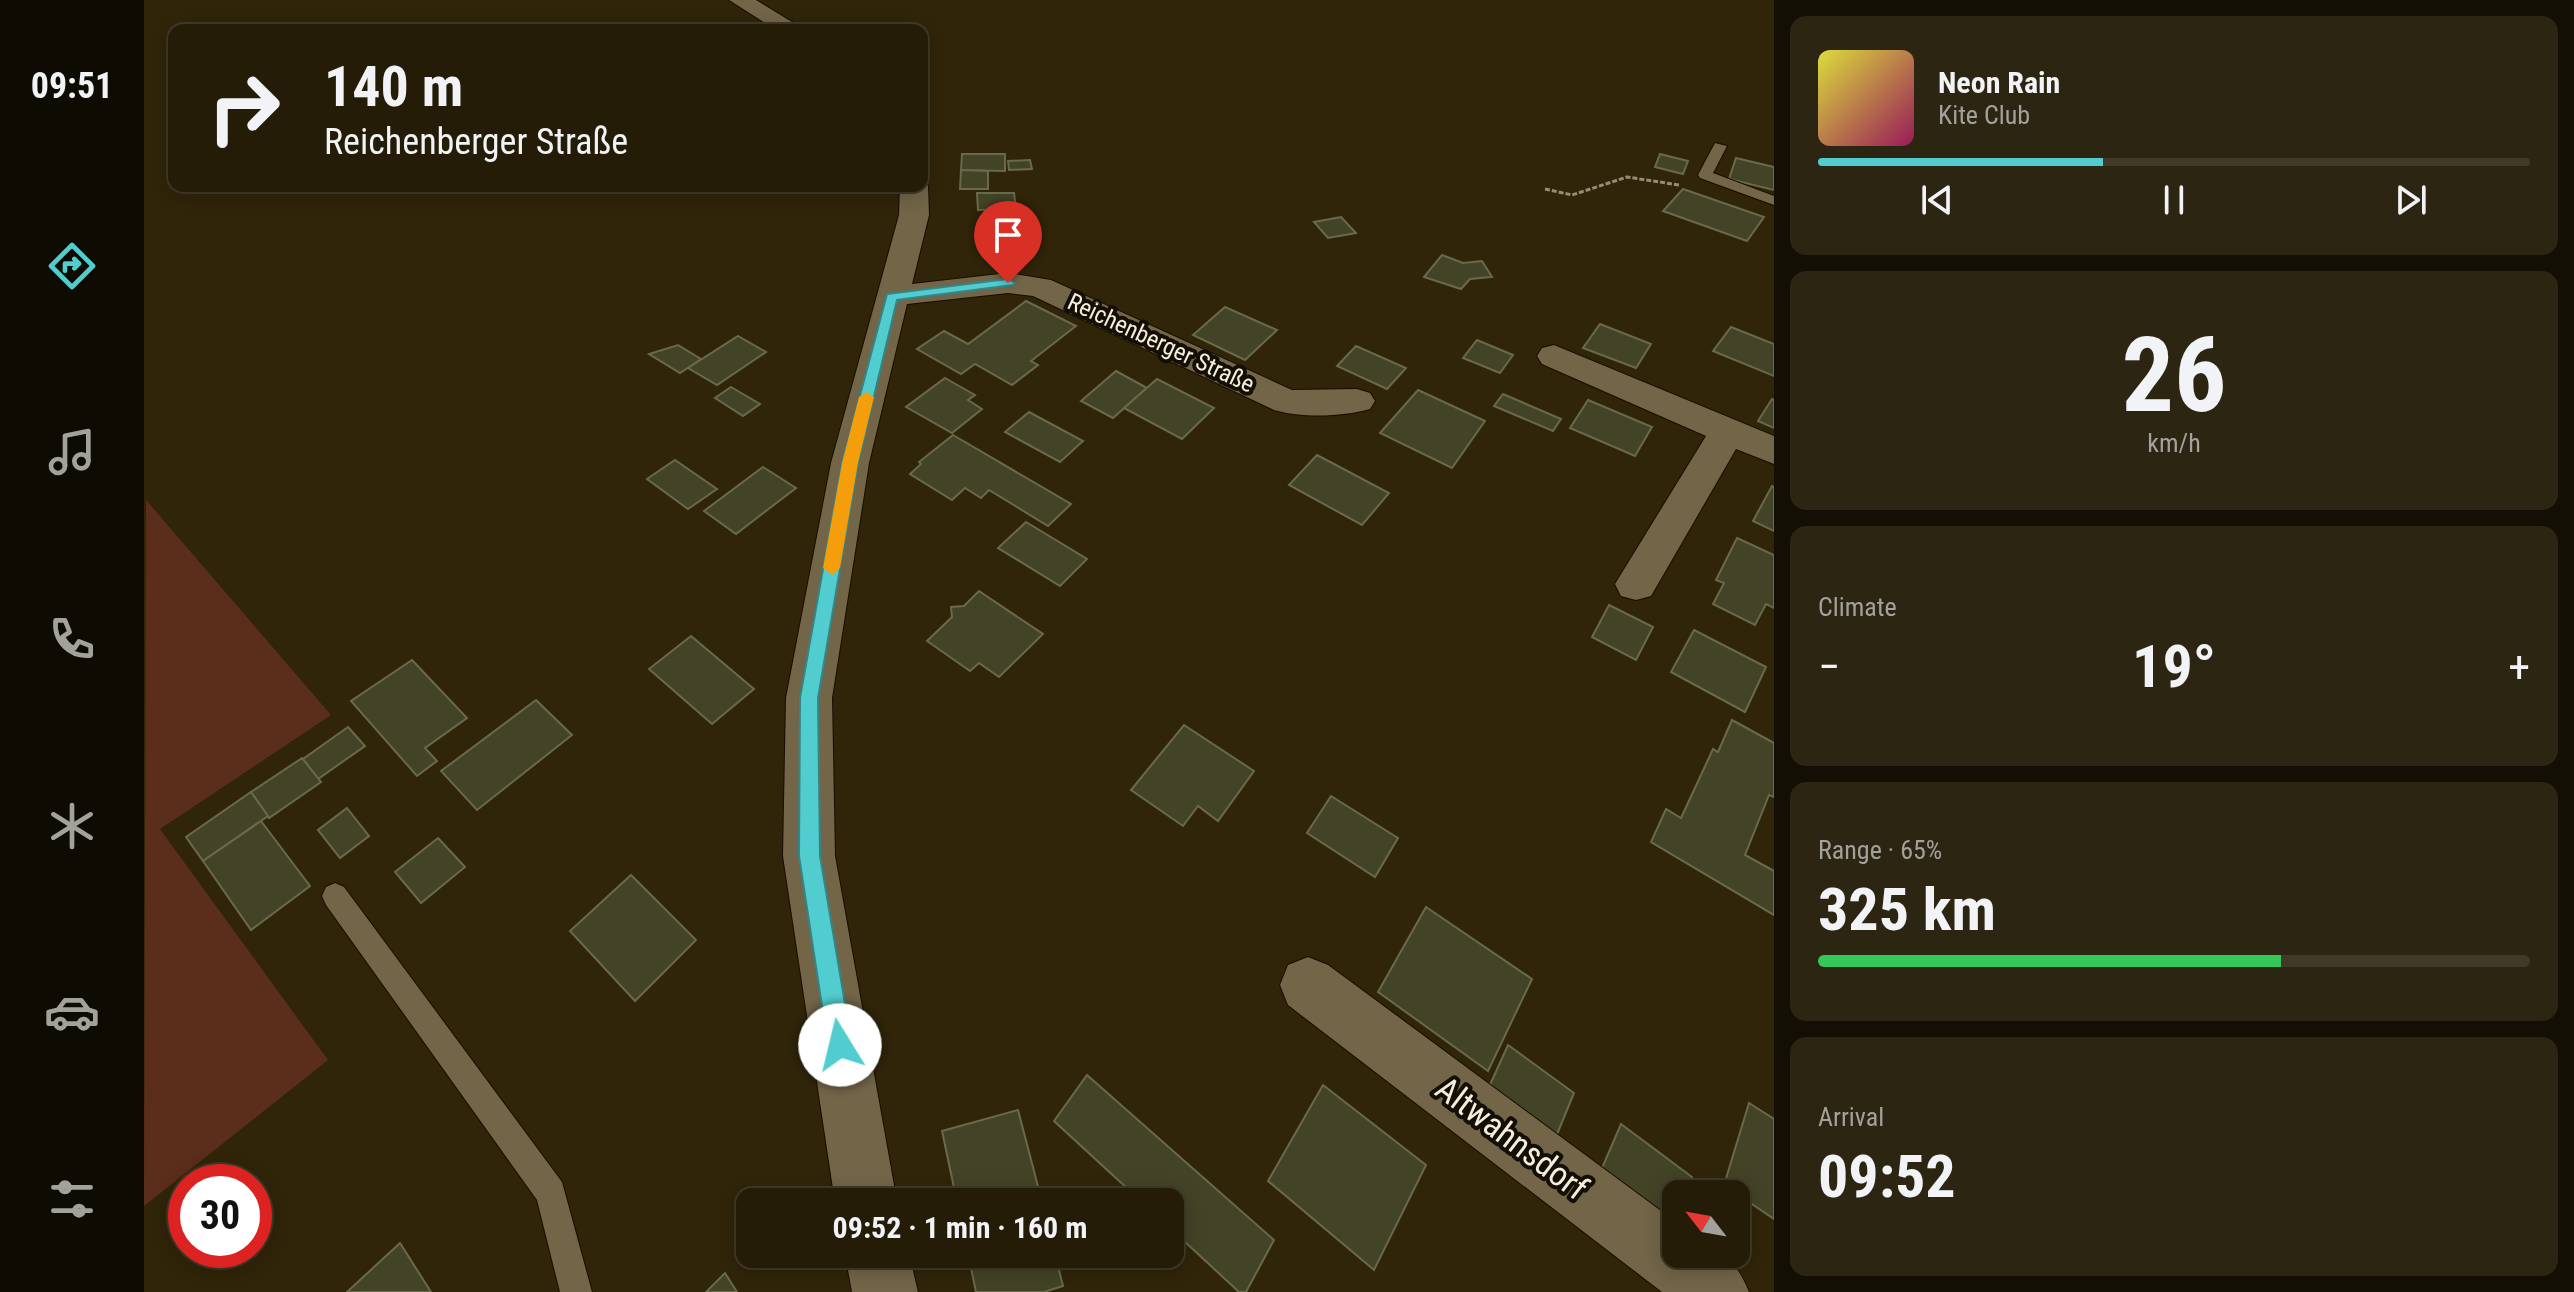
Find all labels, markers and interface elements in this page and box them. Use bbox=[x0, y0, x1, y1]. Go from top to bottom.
text: 140 m bbox=[324, 54, 463, 120]
icon: right bbox=[192, 56, 296, 160]
text: 09:51 bbox=[31, 65, 113, 107]
text: Neon Rain bbox=[1938, 65, 2060, 100]
text: Kite Club bbox=[1938, 100, 2030, 130]
text: Reichenberger Straße bbox=[324, 121, 628, 163]
icon: previous bbox=[1915, 178, 1959, 222]
icon: pause bbox=[2152, 178, 2196, 222]
icon: next bbox=[2389, 178, 2433, 222]
pin bbox=[974, 201, 1042, 283]
icon: arrive bbox=[986, 213, 1030, 257]
icon: directions bbox=[44, 238, 100, 294]
street label: Reichenberger Straße bbox=[1063, 287, 1259, 399]
text: 26 bbox=[2121, 315, 2227, 436]
icon: music bbox=[44, 424, 100, 480]
text: km/h bbox=[2147, 428, 2201, 458]
text: Climate bbox=[1818, 592, 1897, 622]
icon: phone bbox=[44, 611, 100, 667]
text: 19° bbox=[2132, 631, 2216, 702]
text: − bbox=[1818, 641, 1840, 693]
text: + bbox=[2508, 641, 2530, 693]
icon: climate bbox=[44, 798, 100, 854]
text: Range · 65% bbox=[1818, 835, 1942, 865]
text: 325 km bbox=[1818, 874, 1996, 945]
icon: car bbox=[44, 984, 100, 1040]
position arrow bbox=[798, 1003, 882, 1087]
street label: Altwahnsdorf bbox=[1428, 1068, 1596, 1208]
text: Arrival bbox=[1818, 1102, 1884, 1132]
text: 09:52 bbox=[1818, 1141, 1956, 1212]
speed limit sign: 30 bbox=[168, 1164, 272, 1268]
icon: filters bbox=[44, 1171, 100, 1227]
north arrow bbox=[1662, 1180, 1750, 1268]
map controls bbox=[1662, 1180, 1750, 1268]
text: 09:52 · 1 min · 160 m bbox=[833, 1210, 1087, 1245]

